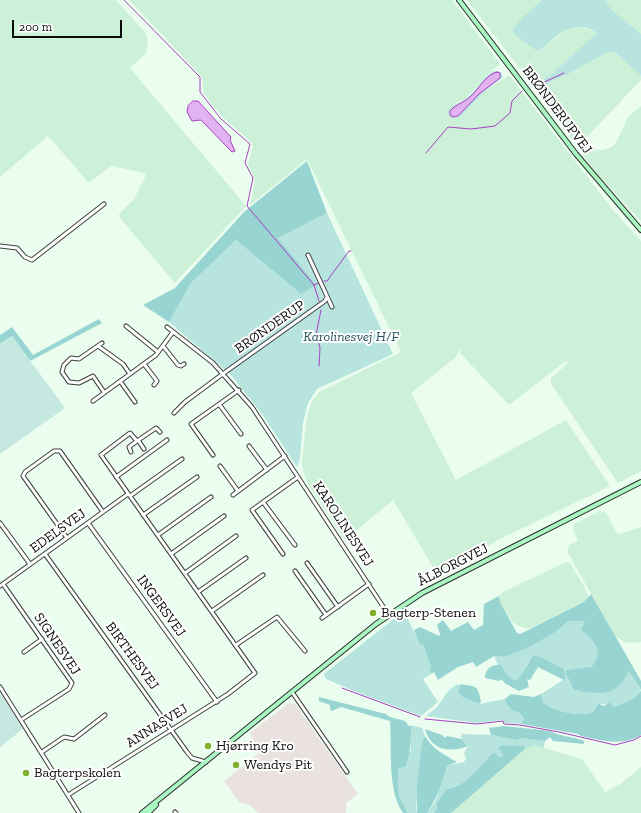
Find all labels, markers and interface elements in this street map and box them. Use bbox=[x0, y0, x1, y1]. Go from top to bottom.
scale bar bbox=[14, 12, 124, 38]
text: 200 m bbox=[19, 20, 52, 34]
street label: BRØNDERUPVEJ bbox=[519, 63, 595, 157]
street label: BRØNDERUP bbox=[232, 297, 308, 357]
park label: Karolinesvej H/F bbox=[303, 329, 399, 345]
street label: KAROLINESVEJ bbox=[309, 478, 377, 570]
street label: EDELSVEJ bbox=[27, 505, 89, 557]
street label: ÅLBORGVEJ bbox=[415, 540, 491, 590]
street label: INGERSVEJ bbox=[133, 572, 189, 640]
place label: Bagterp-Stenen bbox=[381, 605, 476, 621]
marker: Bagterp-Stenen bbox=[368, 608, 378, 618]
street label: SIGNESVEJ bbox=[30, 610, 84, 678]
street label: BIRTHESVEJ bbox=[102, 619, 162, 693]
street label: ANNASVEJ bbox=[123, 700, 191, 752]
place label: Hjørring Kro bbox=[216, 738, 294, 754]
marker: Hjørring Kro bbox=[203, 741, 213, 751]
place label: Wendys Pit bbox=[244, 757, 312, 773]
marker: Wendys Pit bbox=[231, 760, 241, 770]
place label: Bagterpskolen bbox=[34, 765, 121, 781]
marker: Bagterpskolen bbox=[21, 768, 31, 778]

